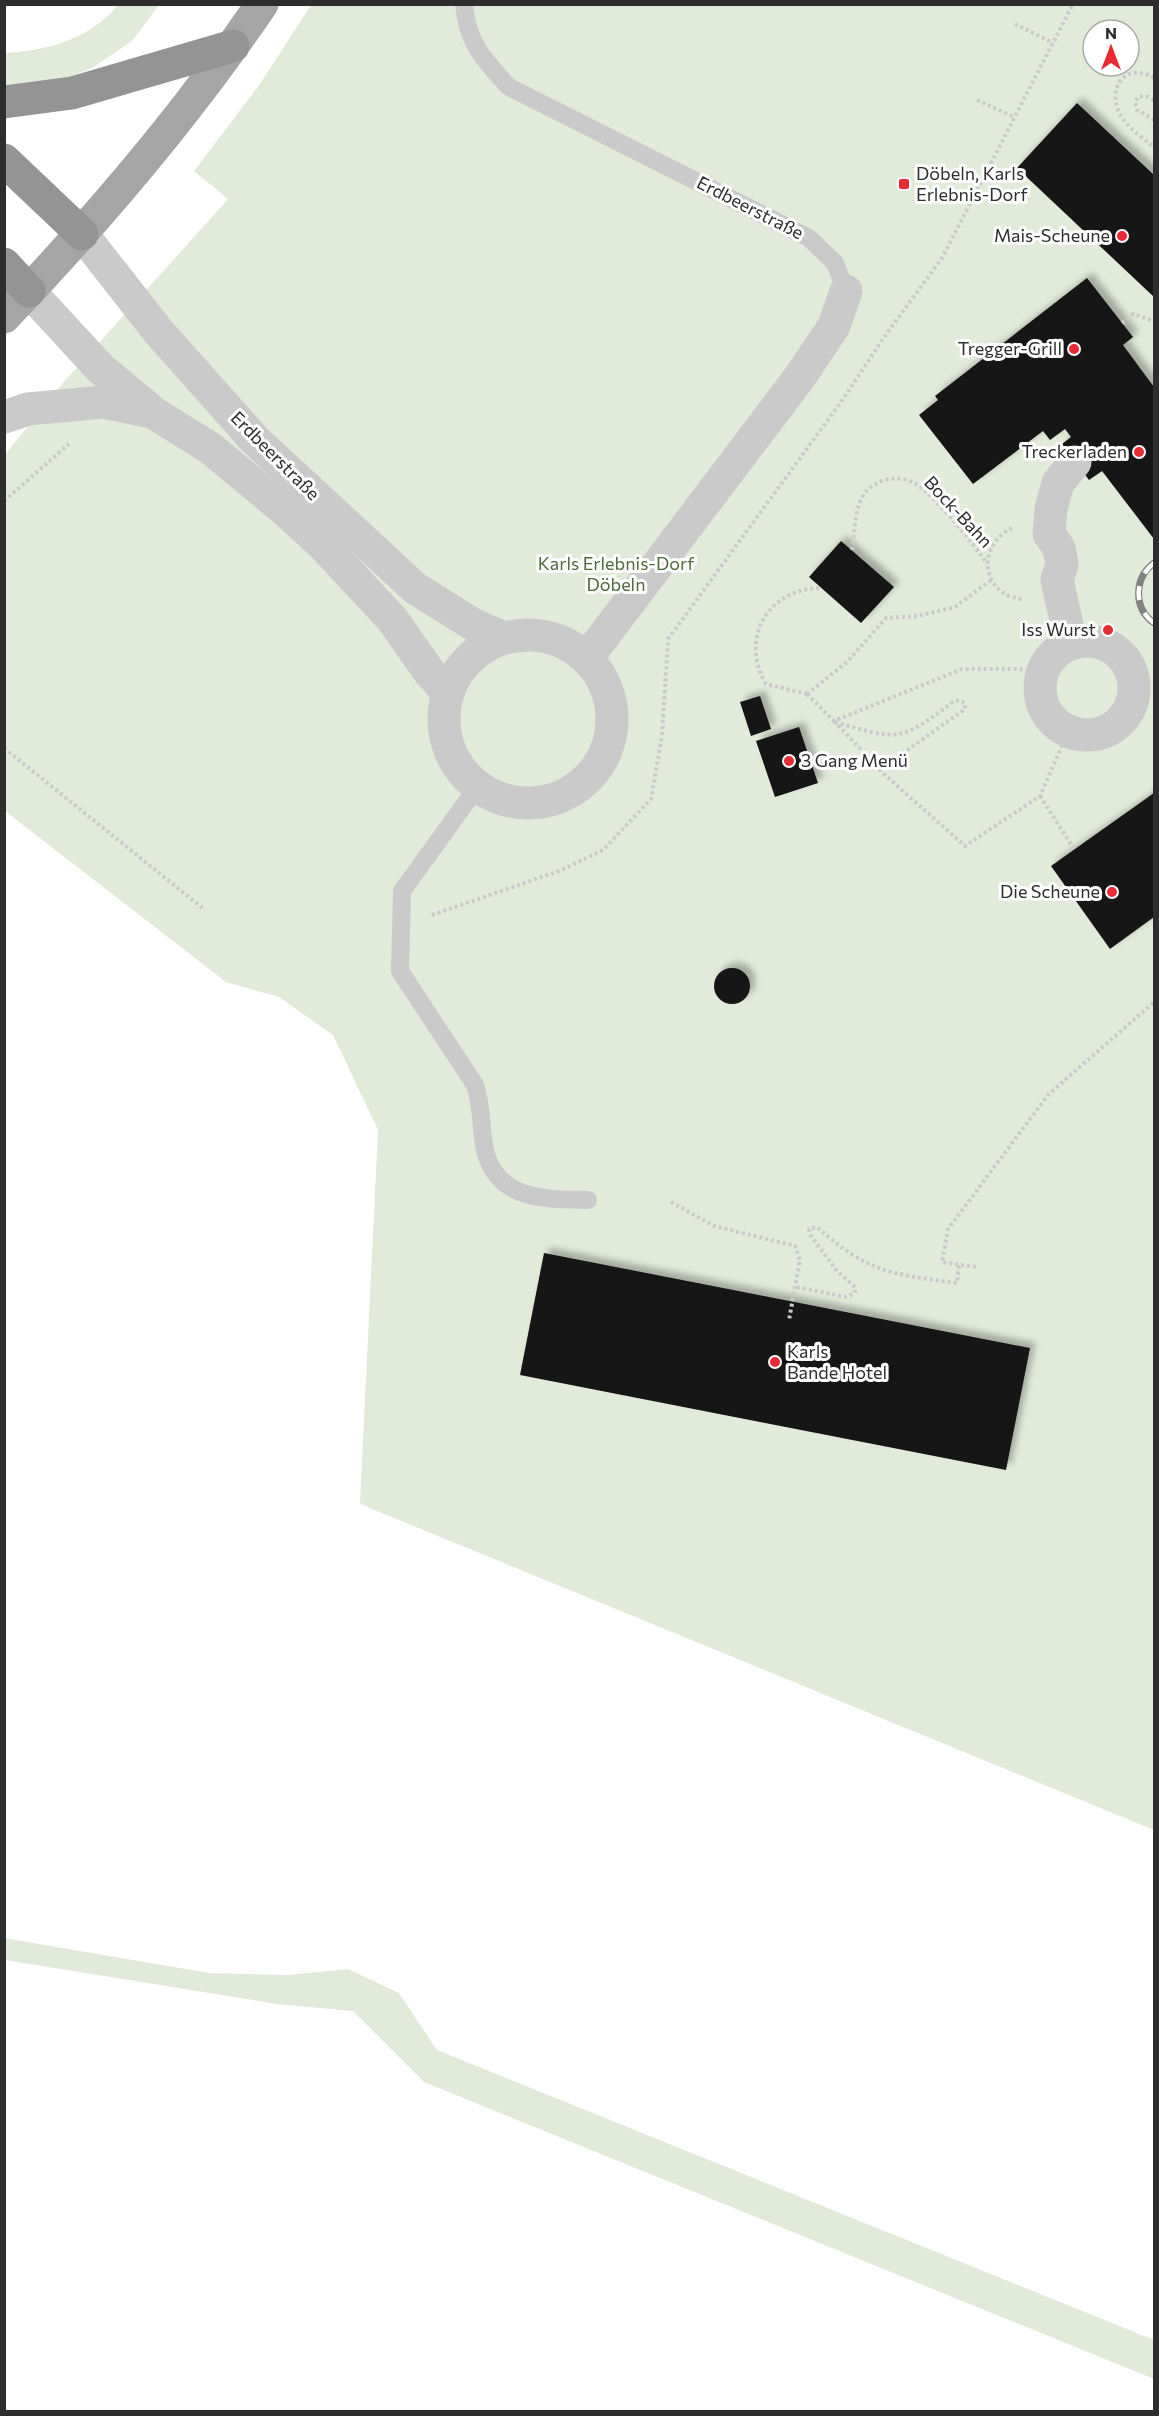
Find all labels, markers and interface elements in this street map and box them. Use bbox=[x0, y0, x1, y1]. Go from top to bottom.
north arrow bbox=[1081, 18, 1141, 78]
text: N bbox=[1105, 23, 1117, 42]
place label: Döbeln, Karls Erlebnis-Dorf bbox=[916, 162, 1029, 205]
street label: Erdbeerstraße bbox=[693, 171, 807, 243]
marker: Döbeln, Karls Erlebnis-Dorf bbox=[897, 177, 911, 191]
place label: Mais-Scheune bbox=[994, 224, 1110, 246]
marker: Mais-Scheune bbox=[1115, 229, 1129, 243]
place label: Tregger-Grill bbox=[958, 337, 1062, 359]
marker: Tregger-Grill bbox=[1067, 342, 1081, 356]
street label: Erdbeerstraße bbox=[227, 406, 325, 504]
place label: Treckerladen bbox=[1021, 440, 1127, 462]
marker: Treckerladen bbox=[1132, 445, 1146, 459]
street label: Bock-Bahn bbox=[920, 471, 997, 552]
park label: Karls Erlebnis-Dorf Döbeln bbox=[538, 552, 695, 595]
place label: Iss Wurst bbox=[1021, 618, 1096, 640]
marker: Iss Wurst bbox=[1101, 623, 1115, 637]
place label: 3 Gang Menü bbox=[801, 749, 908, 771]
marker: 3 Gang Menü bbox=[782, 754, 796, 768]
place label: Die Scheune bbox=[1000, 880, 1100, 902]
marker: Die Scheune bbox=[1105, 885, 1119, 899]
place label: Karls Bande Hotel bbox=[787, 1340, 887, 1383]
marker: Karls Bande Hotel bbox=[768, 1355, 782, 1369]

